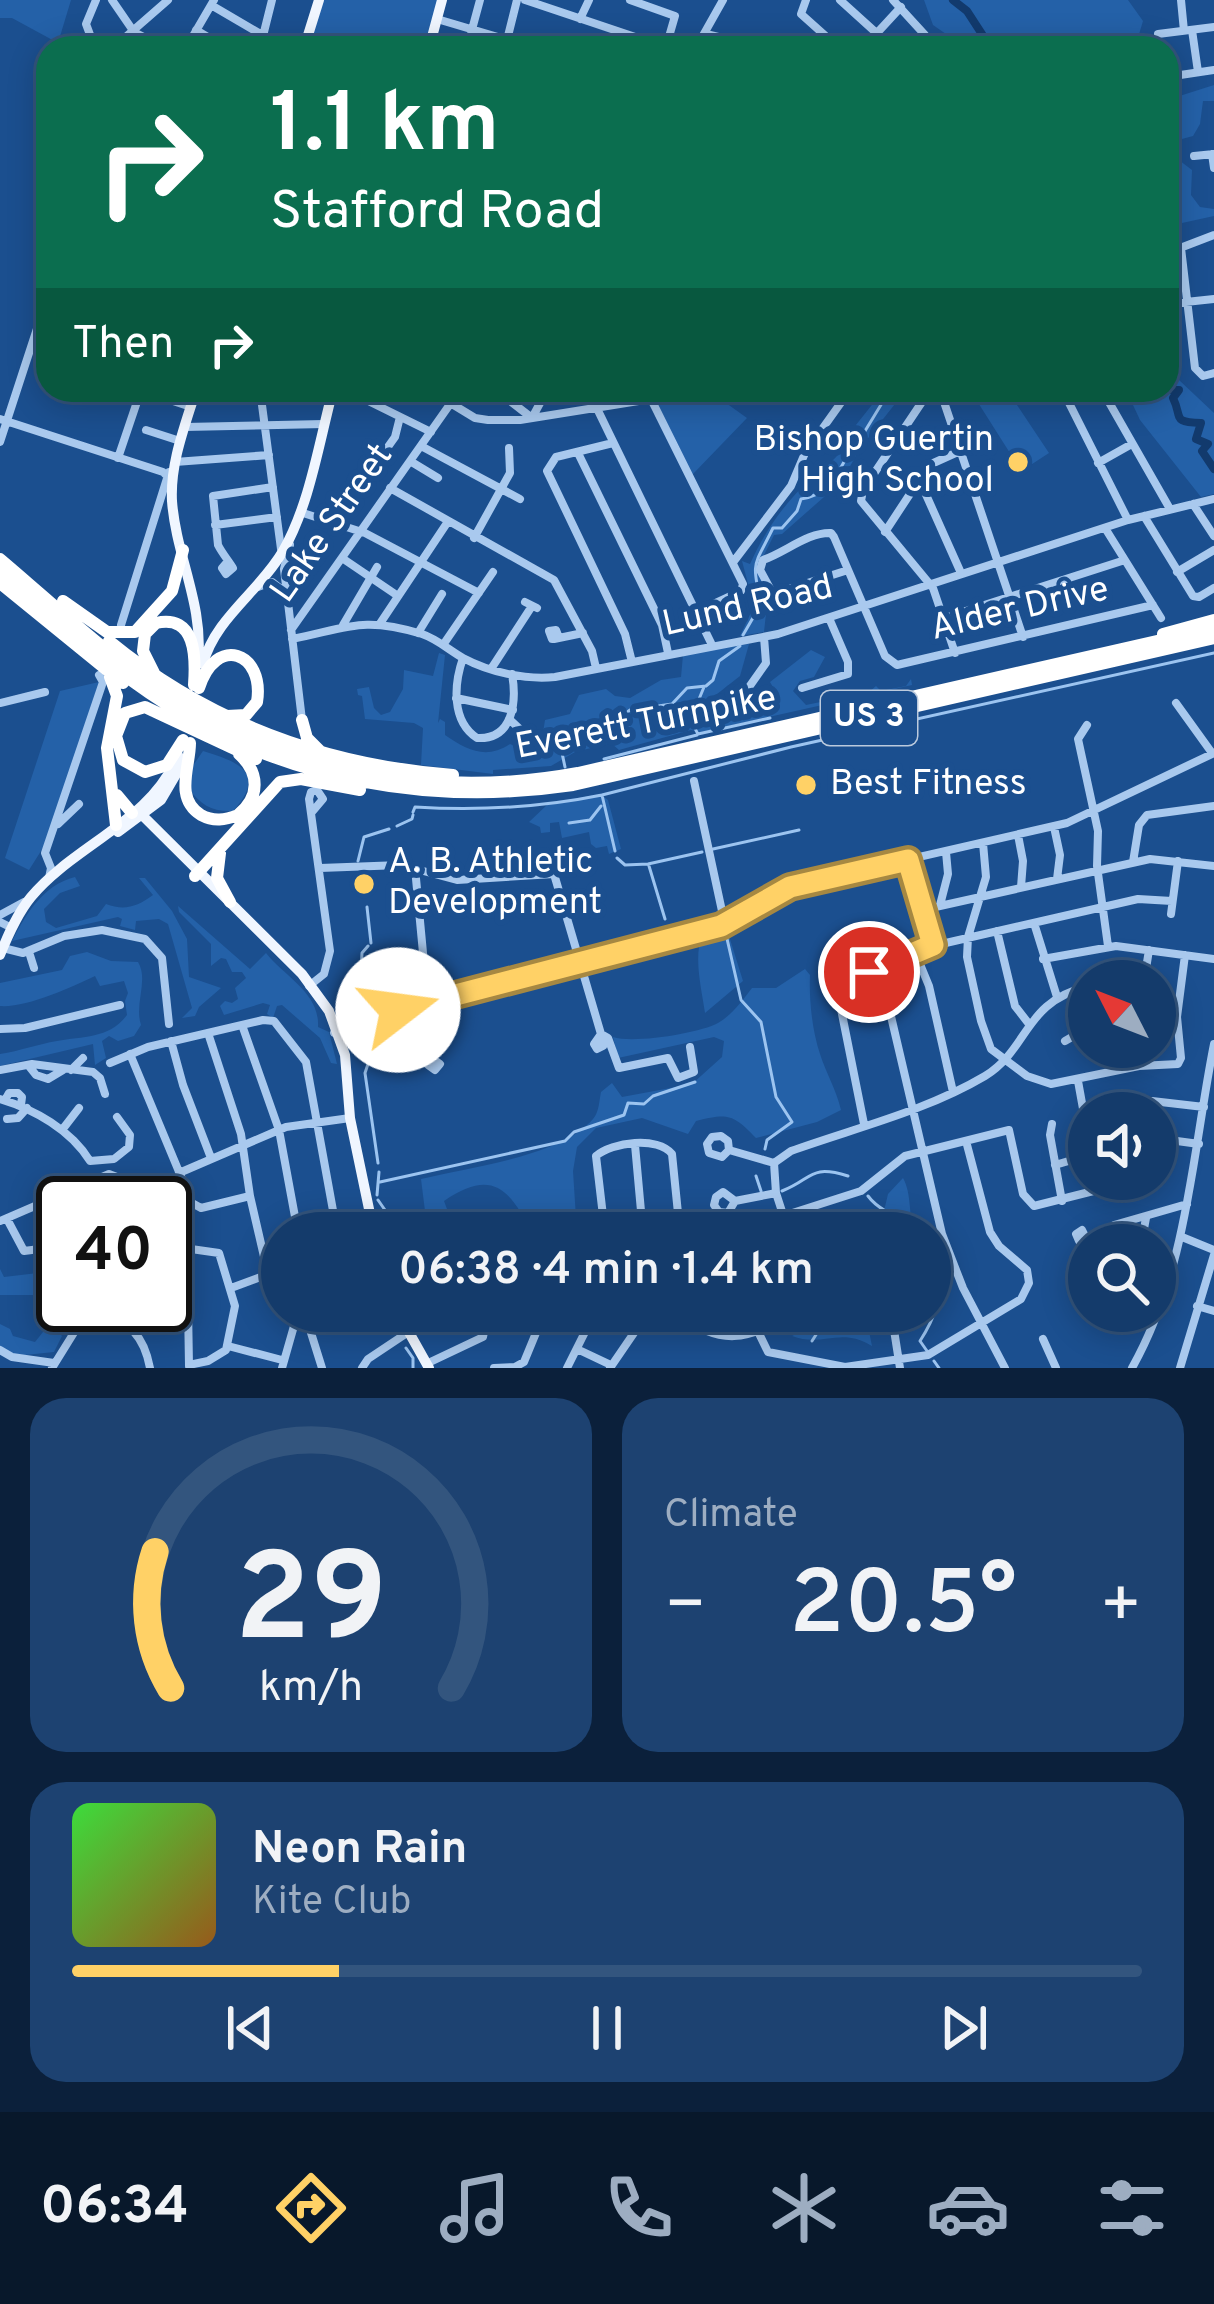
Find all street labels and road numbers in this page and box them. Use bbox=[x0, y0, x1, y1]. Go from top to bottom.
street label: Lake Street bbox=[261, 435, 405, 613]
street label: Lund Road bbox=[658, 565, 838, 649]
street label: Alder Drive bbox=[926, 567, 1114, 653]
street label: Everett Turnpike bbox=[512, 676, 780, 772]
road number: US 3 bbox=[821, 691, 917, 745]

